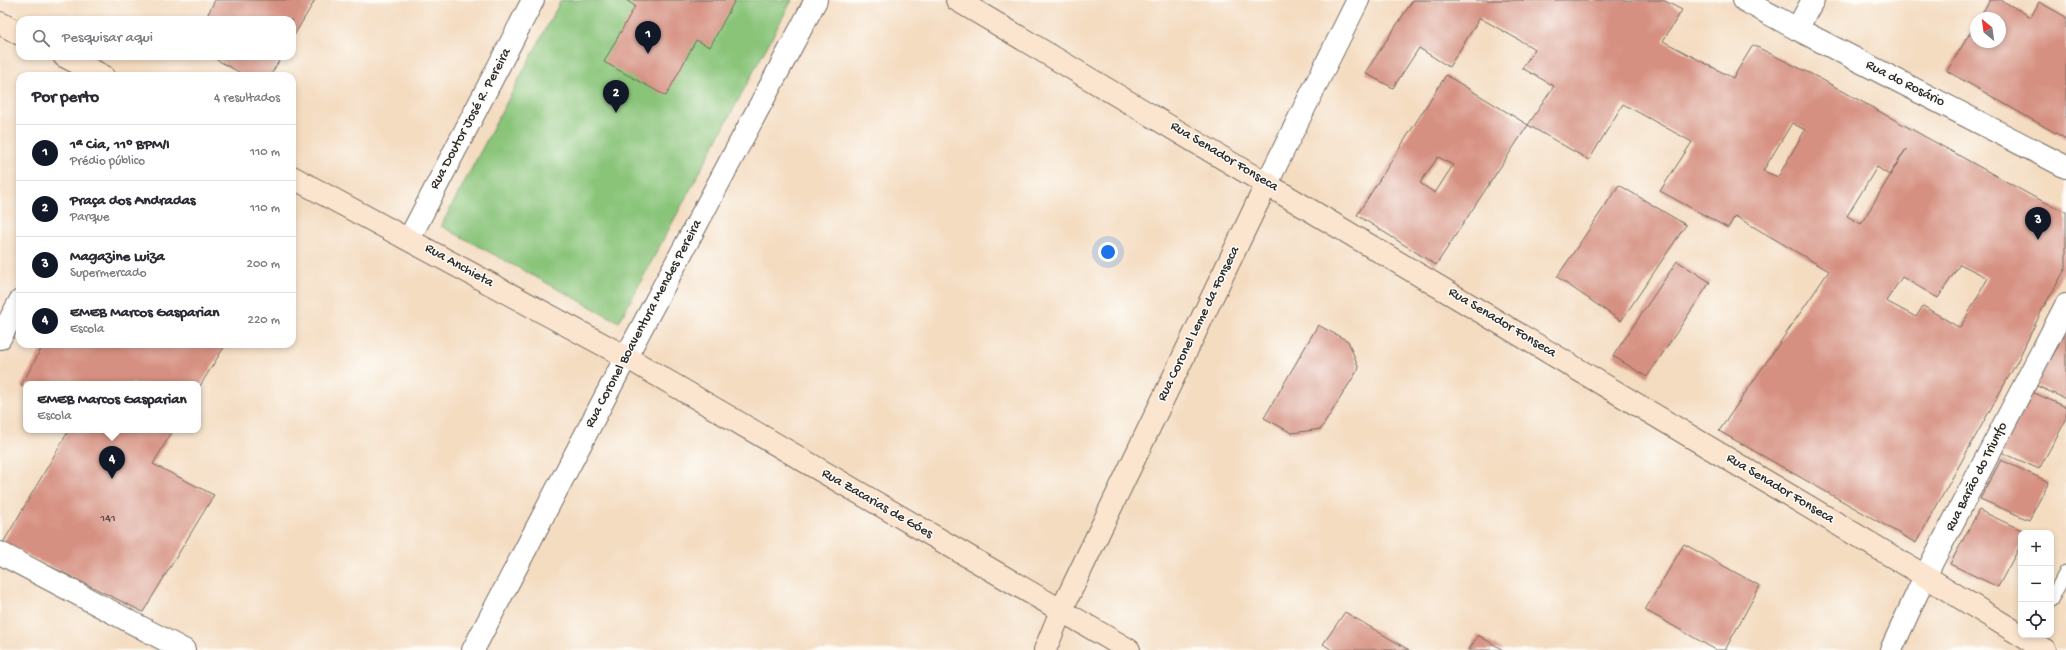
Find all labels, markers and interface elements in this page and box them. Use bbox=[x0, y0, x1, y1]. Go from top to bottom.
north arrow bbox=[1970, 12, 2006, 48]
search box bbox=[16, 16, 296, 60]
pin: 1 bbox=[635, 21, 661, 54]
icon: search bbox=[30, 27, 52, 49]
text: Pesquisar aqui bbox=[62, 29, 153, 47]
street label: Rua Doutor José R. Pereira bbox=[427, 44, 516, 193]
street label: Rua do Rosário bbox=[1863, 57, 1947, 111]
pin: 2 bbox=[603, 80, 629, 113]
text: Por perto bbox=[32, 88, 99, 108]
text: 4 resultados bbox=[214, 91, 280, 106]
street label: Rua Senador Fonseca bbox=[1167, 118, 1282, 197]
text: 1ª Cia, 11º BPM/I bbox=[70, 136, 170, 154]
text: 1 bbox=[42, 145, 48, 160]
text: 110 m bbox=[250, 145, 280, 160]
text: Prédio público bbox=[70, 154, 145, 169]
text: Praça dos Andradas bbox=[70, 192, 196, 210]
text: 2 bbox=[42, 201, 48, 216]
text: 110 m bbox=[250, 201, 280, 216]
pin: 3 bbox=[2025, 207, 2051, 240]
text: Parque bbox=[70, 210, 110, 225]
street label: Rua Coronel Boaventura Mendes Pereira bbox=[582, 216, 707, 431]
street label: Rua Anchieta bbox=[422, 240, 497, 292]
your location bbox=[1098, 242, 1118, 262]
street label: Rua Coronel Leme da Fonseca bbox=[1154, 243, 1245, 404]
text: Magazine Luiza bbox=[70, 248, 165, 266]
text: 3 bbox=[42, 257, 48, 272]
text: 200 m bbox=[247, 257, 280, 272]
text: Supermercado bbox=[70, 266, 146, 281]
street label: Rua Senador Fonseca bbox=[1445, 284, 1560, 363]
text: EMEB Marcos Gasparian bbox=[70, 304, 219, 322]
text: 4 bbox=[42, 313, 48, 328]
text: 220 m bbox=[248, 313, 280, 328]
text: Escola bbox=[70, 322, 104, 337]
popup bbox=[23, 381, 201, 433]
text: EMEB Marcos Gasparian bbox=[37, 391, 187, 409]
text: Escola bbox=[37, 409, 71, 424]
street label: Rua Barão do Triunfo bbox=[1942, 420, 2012, 534]
pin: 4 bbox=[99, 446, 125, 479]
street label: Rua Senador Fonseca bbox=[1723, 450, 1838, 529]
street label: Rua Zacarias de Góes bbox=[818, 465, 936, 543]
house number: 141 bbox=[99, 512, 116, 526]
map controls bbox=[2018, 530, 2054, 638]
button: + bbox=[2018, 530, 2054, 566]
button: − bbox=[2018, 566, 2054, 602]
button: locate bbox=[2018, 602, 2054, 638]

